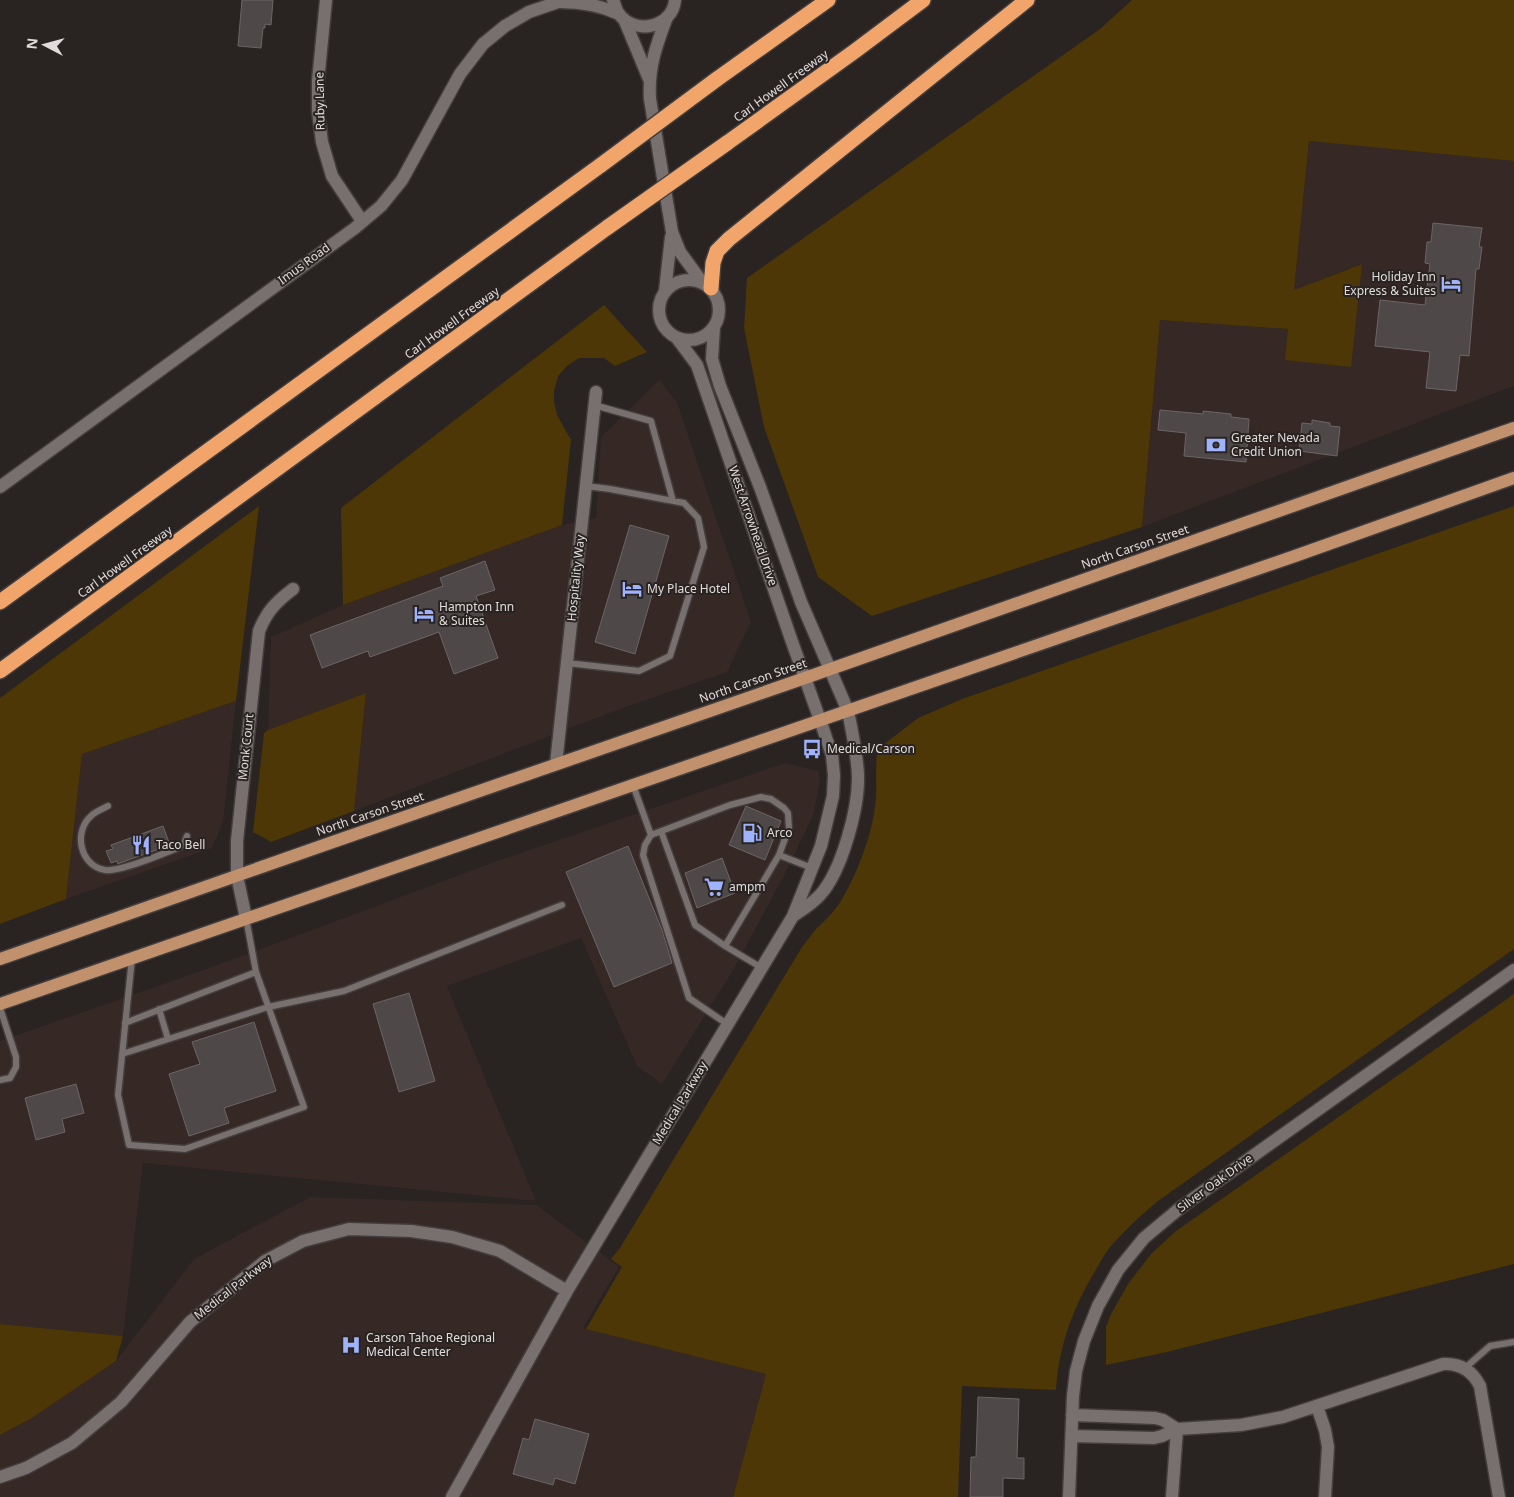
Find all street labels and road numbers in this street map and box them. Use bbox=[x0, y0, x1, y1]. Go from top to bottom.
street label: Carl Howell Freeway bbox=[730, 45, 832, 126]
street label: Ruby Lane bbox=[310, 71, 329, 130]
street label: Imus Road bbox=[274, 239, 333, 288]
street label: Carl Howell Freeway bbox=[401, 282, 503, 363]
street label: West Arrowhead Drive bbox=[725, 464, 782, 588]
street label: North Carson Street bbox=[1079, 520, 1191, 573]
street label: Carl Howell Freeway bbox=[74, 521, 176, 602]
street label: Hospitality Way bbox=[563, 533, 589, 622]
street label: North Carson Street bbox=[697, 654, 809, 707]
street label: Monk Court bbox=[234, 712, 258, 781]
street label: North Carson Street bbox=[314, 787, 426, 840]
street label: Medical Parkway bbox=[648, 1057, 712, 1148]
street label: Silver Oak Drive bbox=[1174, 1149, 1256, 1216]
street label: Medical Parkway bbox=[190, 1251, 276, 1323]

